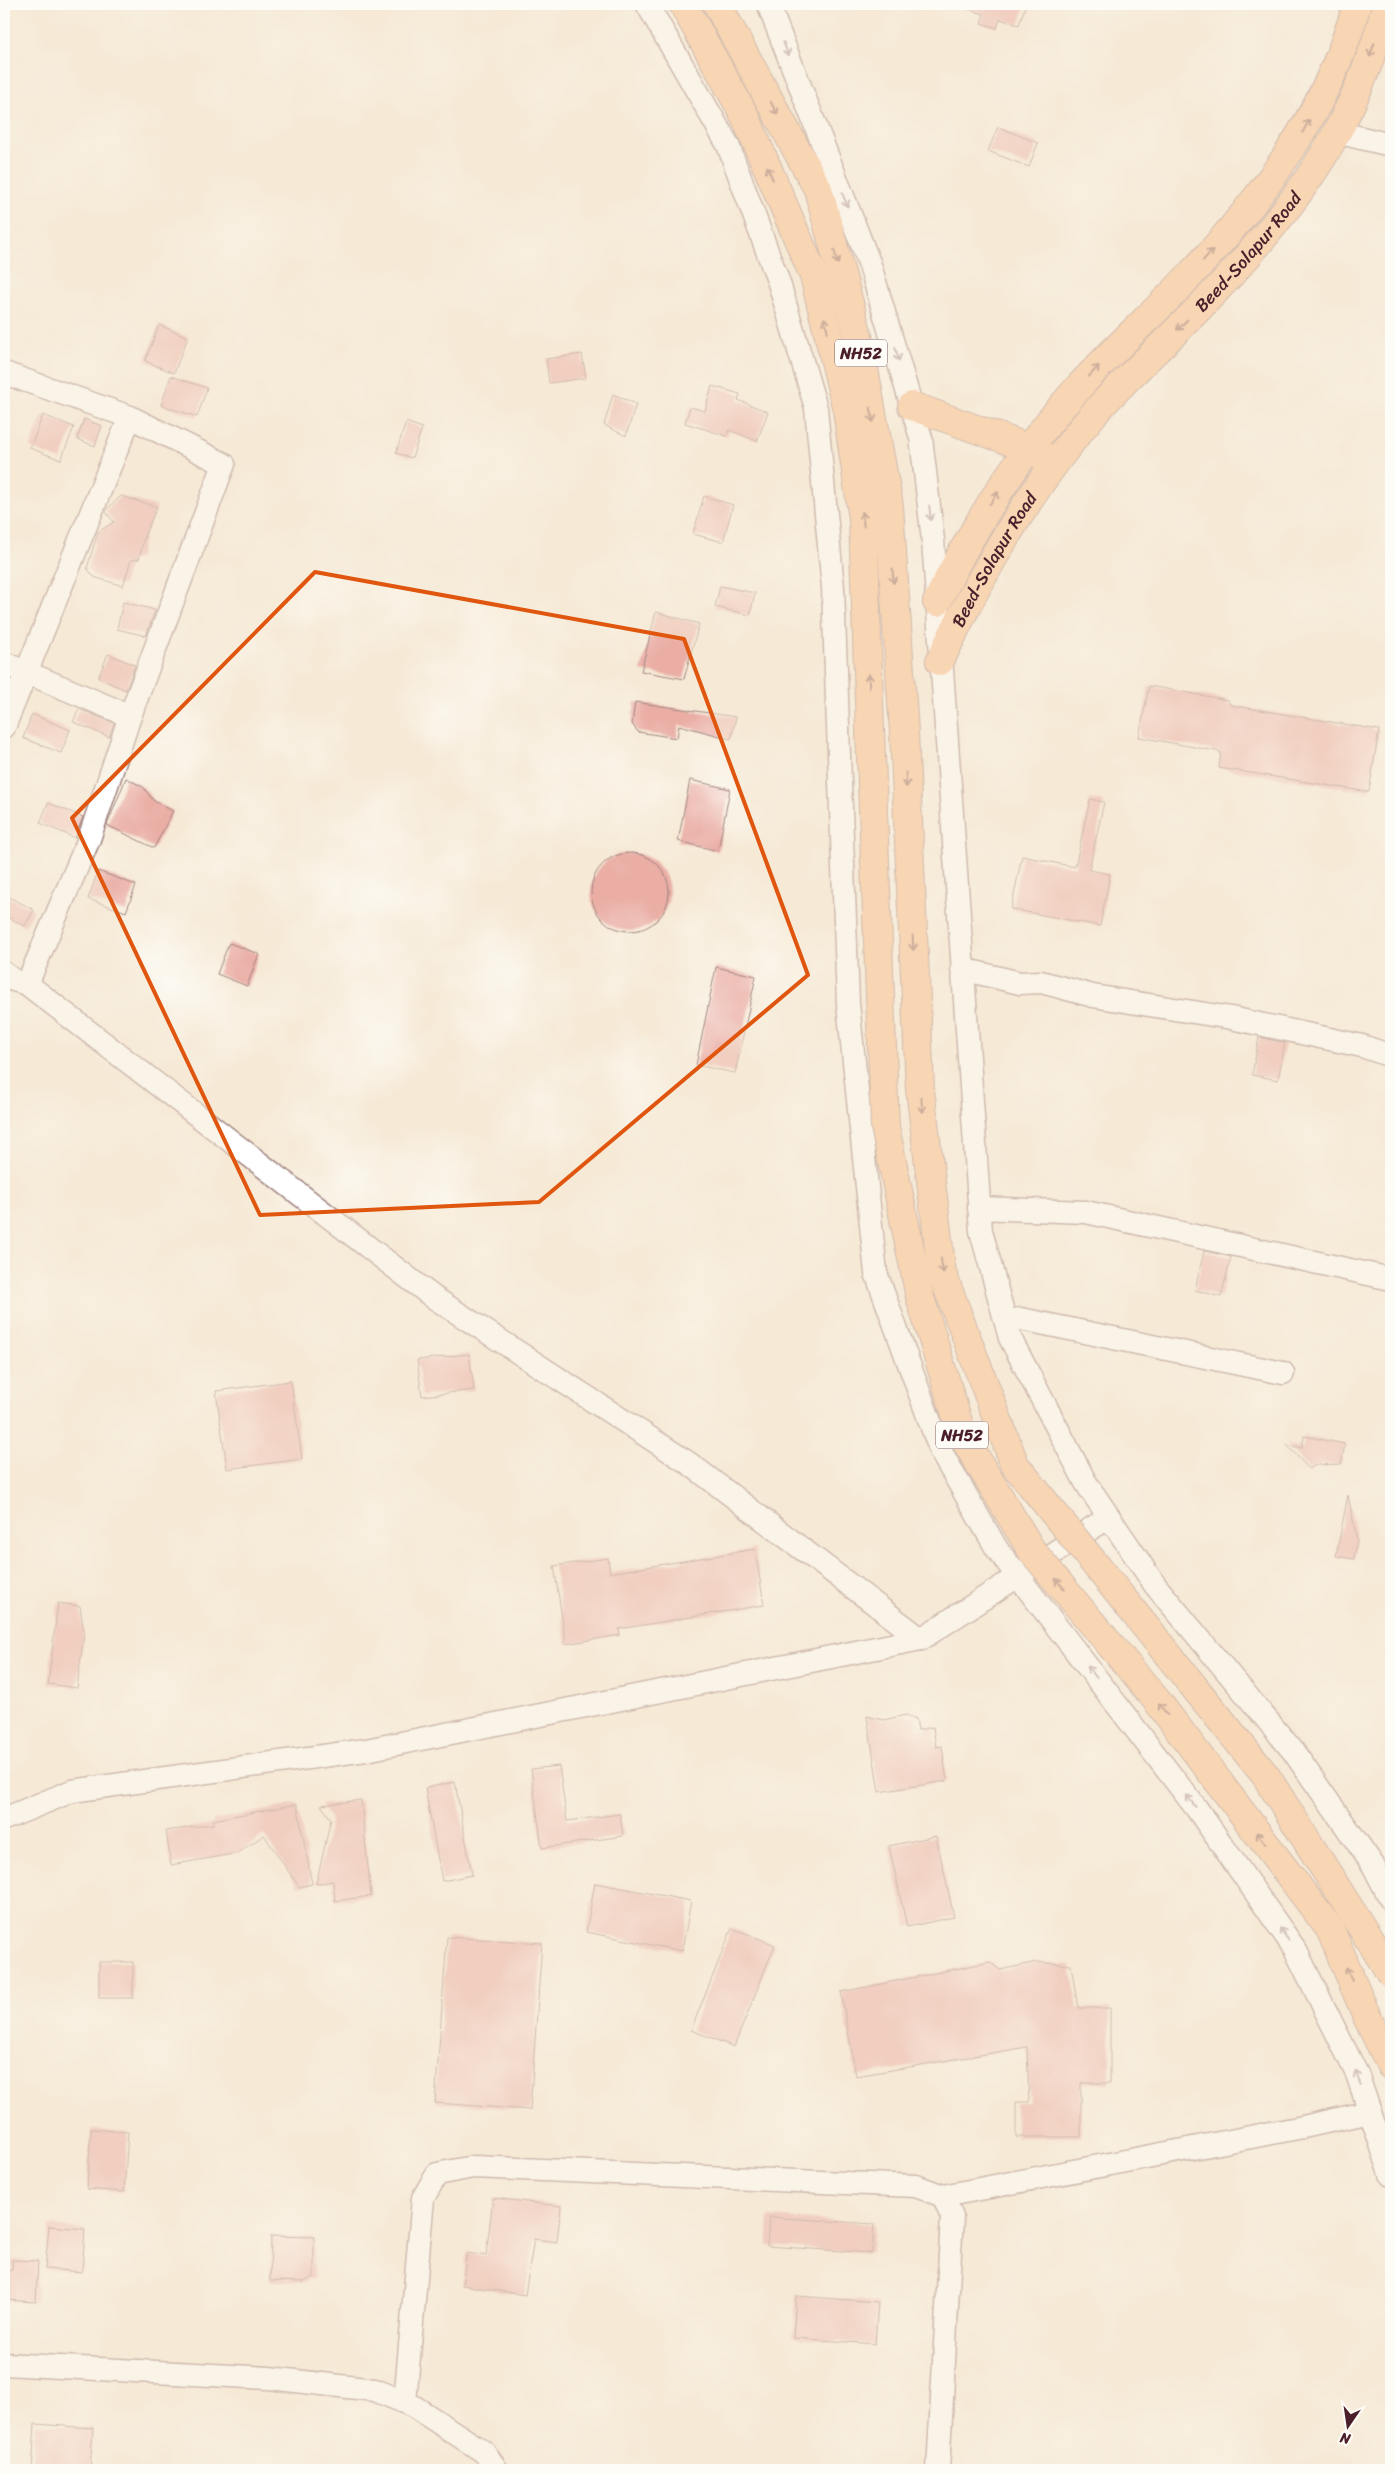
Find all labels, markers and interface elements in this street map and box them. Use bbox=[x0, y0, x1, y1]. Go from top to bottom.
one-way arrow bbox=[781, 41, 791, 56]
one-way arrow bbox=[1367, 42, 1376, 57]
one-way arrow bbox=[769, 100, 779, 115]
one-way arrow bbox=[1301, 118, 1311, 133]
one-way arrow bbox=[764, 166, 774, 181]
street label: Beed-Solapur Road bbox=[1187, 183, 1311, 320]
one-way arrow bbox=[841, 192, 850, 207]
one-way arrow bbox=[832, 248, 842, 264]
one-way arrow bbox=[1202, 248, 1214, 261]
one-way arrow bbox=[821, 318, 830, 334]
one-way arrow bbox=[1176, 319, 1188, 331]
road number: NH52 bbox=[835, 339, 887, 366]
one-way arrow bbox=[892, 346, 902, 362]
one-way arrow bbox=[1088, 364, 1100, 377]
one-way arrow bbox=[868, 407, 878, 423]
street label: Beed-Solapur Road bbox=[943, 484, 1047, 633]
one-way arrow bbox=[989, 491, 999, 505]
one-way arrow bbox=[925, 504, 935, 520]
one-way arrow bbox=[858, 511, 868, 527]
one-way arrow bbox=[889, 568, 898, 584]
one-way arrow bbox=[864, 673, 873, 689]
one-way arrow bbox=[901, 772, 911, 788]
one-way arrow bbox=[909, 935, 918, 951]
one-way arrow bbox=[917, 1097, 927, 1113]
one-way arrow bbox=[937, 1258, 947, 1274]
road number: NH52 bbox=[936, 1422, 988, 1448]
one-way arrow bbox=[1054, 1577, 1065, 1590]
one-way arrow bbox=[1086, 1666, 1097, 1679]
one-way arrow bbox=[1158, 1702, 1168, 1716]
one-way arrow bbox=[1186, 1794, 1196, 1808]
one-way arrow bbox=[1256, 1832, 1267, 1845]
one-way arrow bbox=[1279, 1927, 1289, 1941]
one-way arrow bbox=[1343, 1967, 1353, 1982]
one-way arrow bbox=[1353, 2071, 1362, 2086]
north arrow bbox=[1322, 2402, 1372, 2452]
text: N bbox=[1337, 2425, 1354, 2452]

